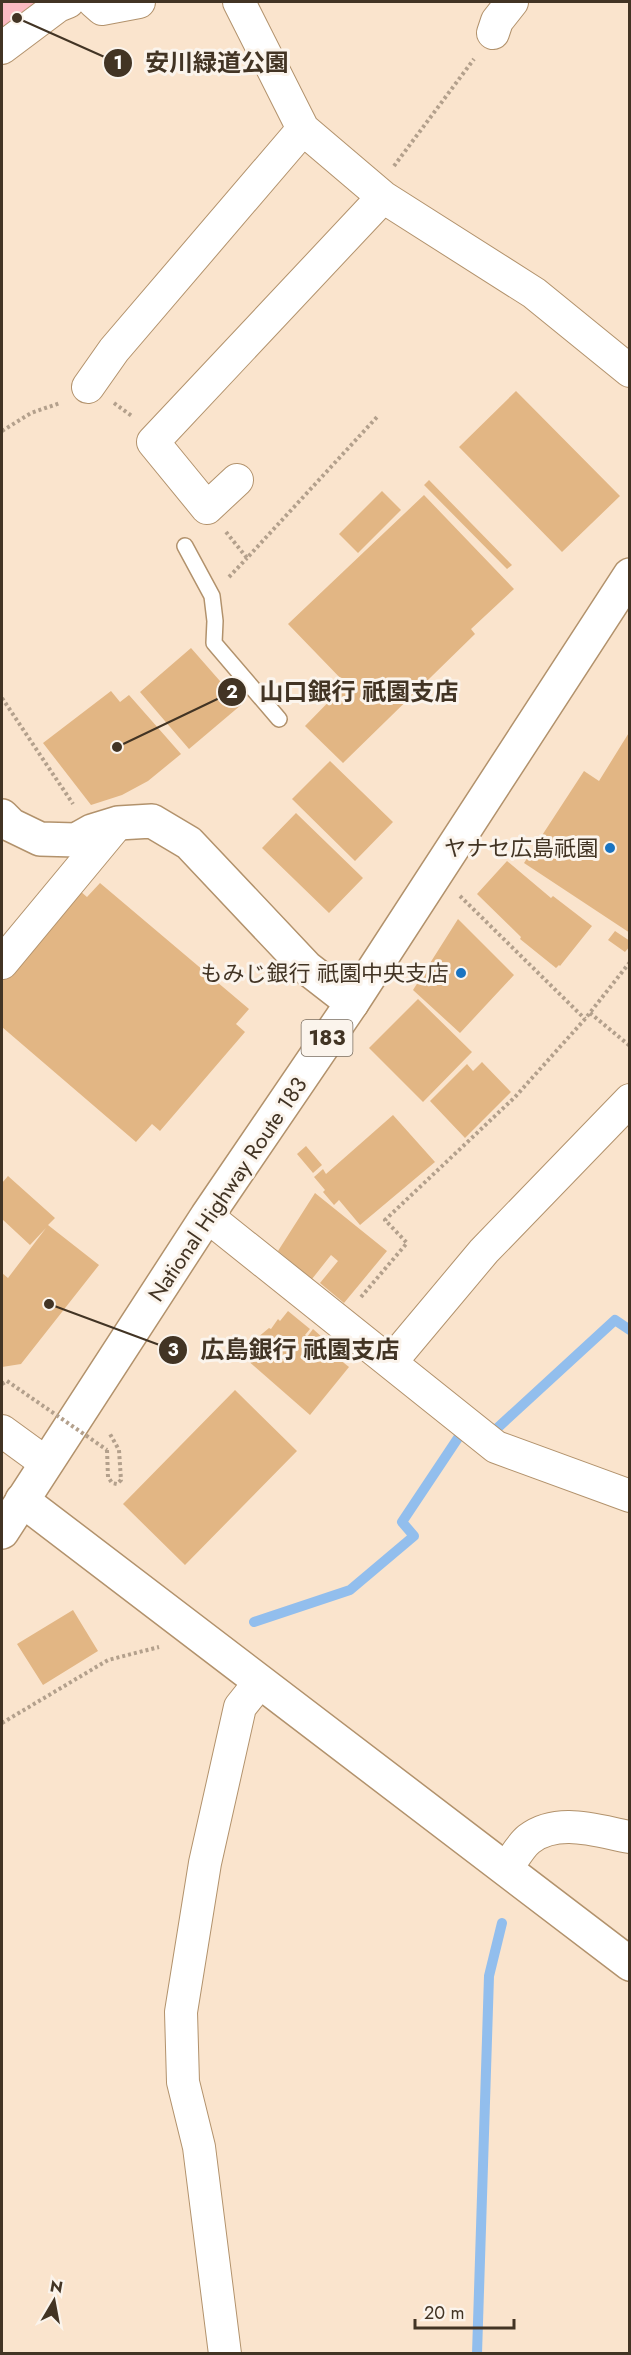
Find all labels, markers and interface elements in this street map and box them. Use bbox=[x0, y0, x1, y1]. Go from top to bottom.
callout: 安川緑道公園 bbox=[103, 42, 301, 84]
text: 安川緑道公園 bbox=[145, 45, 289, 80]
text: 1 bbox=[113, 50, 123, 76]
callout: 山口銀行 祇園支店 bbox=[217, 671, 471, 713]
text: 山口銀行 祇園支店 bbox=[259, 674, 459, 709]
text: 2 bbox=[226, 679, 238, 705]
place label: ヤナセ広島祇園 bbox=[444, 832, 598, 864]
marker: ヤナセ広島祇園 bbox=[603, 841, 617, 855]
place label: もみじ銀行 祇園中央支店 bbox=[200, 957, 449, 989]
marker: もみじ銀行 祇園中央支店 bbox=[454, 966, 468, 980]
road number: 183 bbox=[302, 1020, 352, 1056]
street label: National Highway Route 183 bbox=[140, 1070, 314, 1308]
callout: 広島銀行 祇園支店 bbox=[158, 1329, 411, 1371]
text: 広島銀行 祇園支店 bbox=[200, 1332, 400, 1367]
text: 3 bbox=[167, 1337, 179, 1363]
north arrow bbox=[24, 2271, 84, 2331]
text: N bbox=[48, 2274, 65, 2299]
scale bar bbox=[415, 2292, 514, 2330]
text: 20 m bbox=[424, 2300, 464, 2326]

